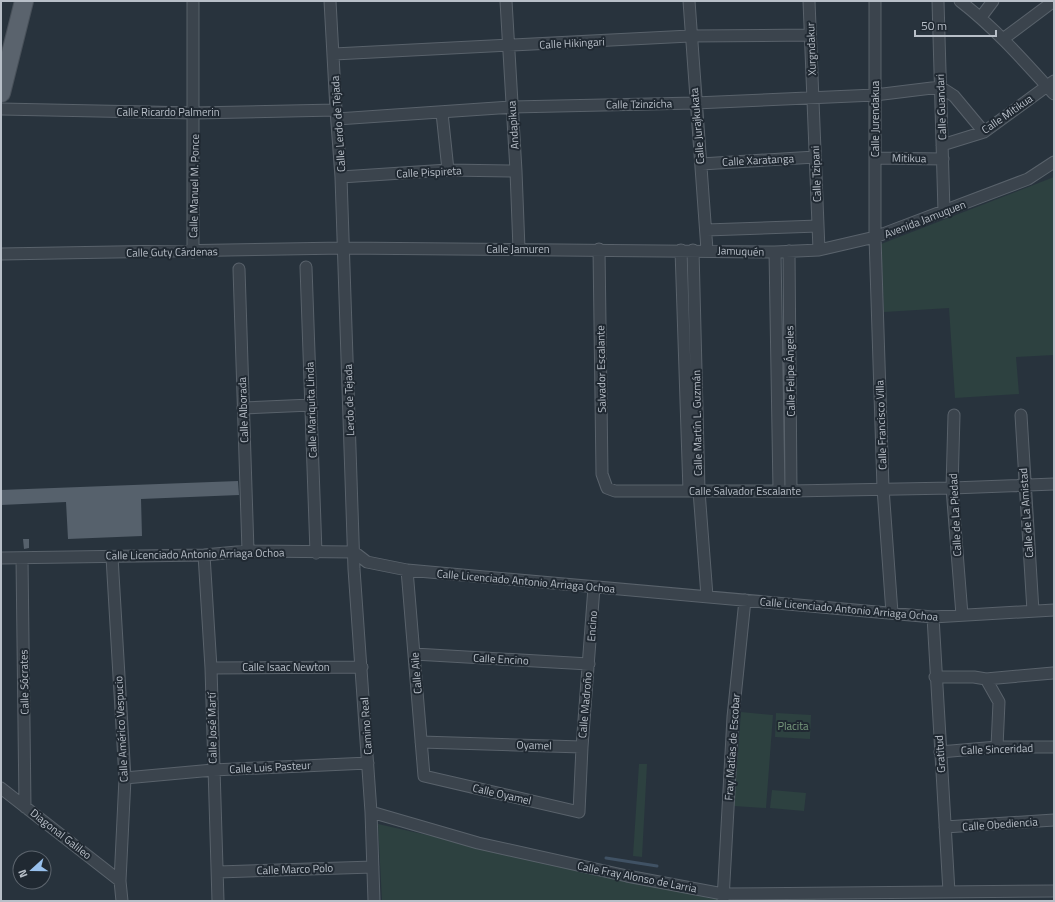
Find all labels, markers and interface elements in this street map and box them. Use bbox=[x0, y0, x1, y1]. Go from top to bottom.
scale bar bbox=[915, 12, 996, 38]
text: 50 m bbox=[921, 16, 947, 35]
street label: Xurgndakur bbox=[802, 22, 820, 76]
street label: Calle Hikingari bbox=[539, 33, 605, 53]
street label: Calle Guandari bbox=[932, 74, 950, 140]
street label: Calle Lerdo de Tejada bbox=[327, 75, 349, 173]
street label: Calle Jurendakua bbox=[867, 80, 883, 157]
street label: Calle Jurajkukata bbox=[686, 87, 708, 165]
street label: Calle Mitikua bbox=[978, 90, 1036, 138]
street label: Calle Tzinzicha bbox=[606, 95, 673, 113]
street label: Andapikua bbox=[503, 100, 523, 150]
street label: Calle Ricardo Palmerin bbox=[116, 104, 220, 120]
street label: Calle Manuel M. Ponce bbox=[185, 133, 203, 238]
street label: Calle Tzipani bbox=[807, 146, 825, 202]
street label: Calle Xaratanga bbox=[722, 150, 795, 170]
street label: Mitikua bbox=[892, 150, 927, 166]
street label: Calle Pispireta bbox=[396, 162, 463, 182]
street label: Avenida Jamuquen bbox=[882, 196, 968, 242]
street label: Calle Jamuren bbox=[486, 241, 550, 257]
street label: Jamuquén bbox=[717, 242, 765, 260]
street label: Calle Guty Cárdenas bbox=[126, 243, 218, 261]
street label: Salvador Escalante bbox=[592, 325, 610, 413]
street label: Calle Felipe Ángeles bbox=[781, 325, 799, 417]
street label: Calle Mariquita Linda bbox=[301, 361, 321, 458]
street label: Lerdo de Tejada bbox=[340, 363, 358, 436]
street label: Calle Martín L. Guzmán bbox=[688, 370, 706, 476]
street label: Calle Alborada bbox=[234, 376, 252, 443]
street label: Calle Francisco Villa bbox=[871, 379, 891, 470]
street label: Calle de La Amistad bbox=[1015, 467, 1037, 558]
street label: Calle de La Piedad bbox=[945, 473, 965, 557]
street label: Calle Salvador Escalante bbox=[689, 483, 801, 499]
street label: Calle Licenciado Antonio Arriaga Ochoa bbox=[105, 544, 285, 564]
street label: Calle Licenciado Antonio Arriaga Ochoa bbox=[436, 565, 616, 597]
street label: Calle Licenciado Antonio Arriaga Ochoa bbox=[759, 593, 939, 625]
street label: Encino bbox=[583, 610, 601, 642]
street label: Calle Sócrates bbox=[15, 649, 33, 715]
street label: Calle Encino bbox=[473, 650, 529, 668]
street label: Calle Aile bbox=[406, 651, 426, 694]
street label: Calle Isaac Newton bbox=[242, 659, 330, 675]
street label: Calle Madroño bbox=[574, 671, 596, 739]
street label: Calle Américo Vespucio bbox=[110, 675, 132, 783]
street label: Calle José Martí bbox=[203, 691, 221, 764]
street label: Fray Matías de Escobar bbox=[720, 693, 744, 801]
street label: Camino Real bbox=[356, 697, 376, 755]
park label: Placita bbox=[777, 718, 809, 734]
street label: Gratitud bbox=[931, 734, 949, 773]
street label: Oyamel bbox=[516, 736, 552, 754]
street label: Calle Sinceridad bbox=[961, 740, 1034, 758]
street label: Calle Luis Pasteur bbox=[229, 757, 311, 777]
street label: Calle Oyamel bbox=[471, 779, 533, 809]
street label: Diagonal Galileo bbox=[27, 805, 95, 863]
street label: Calle Obediencia bbox=[962, 813, 1039, 835]
north arrow bbox=[12, 850, 52, 890]
street label: Calle Fray Alonso de Larria bbox=[576, 858, 699, 897]
street label: Calle Marco Polo bbox=[256, 860, 334, 878]
text: N bbox=[14, 867, 31, 880]

